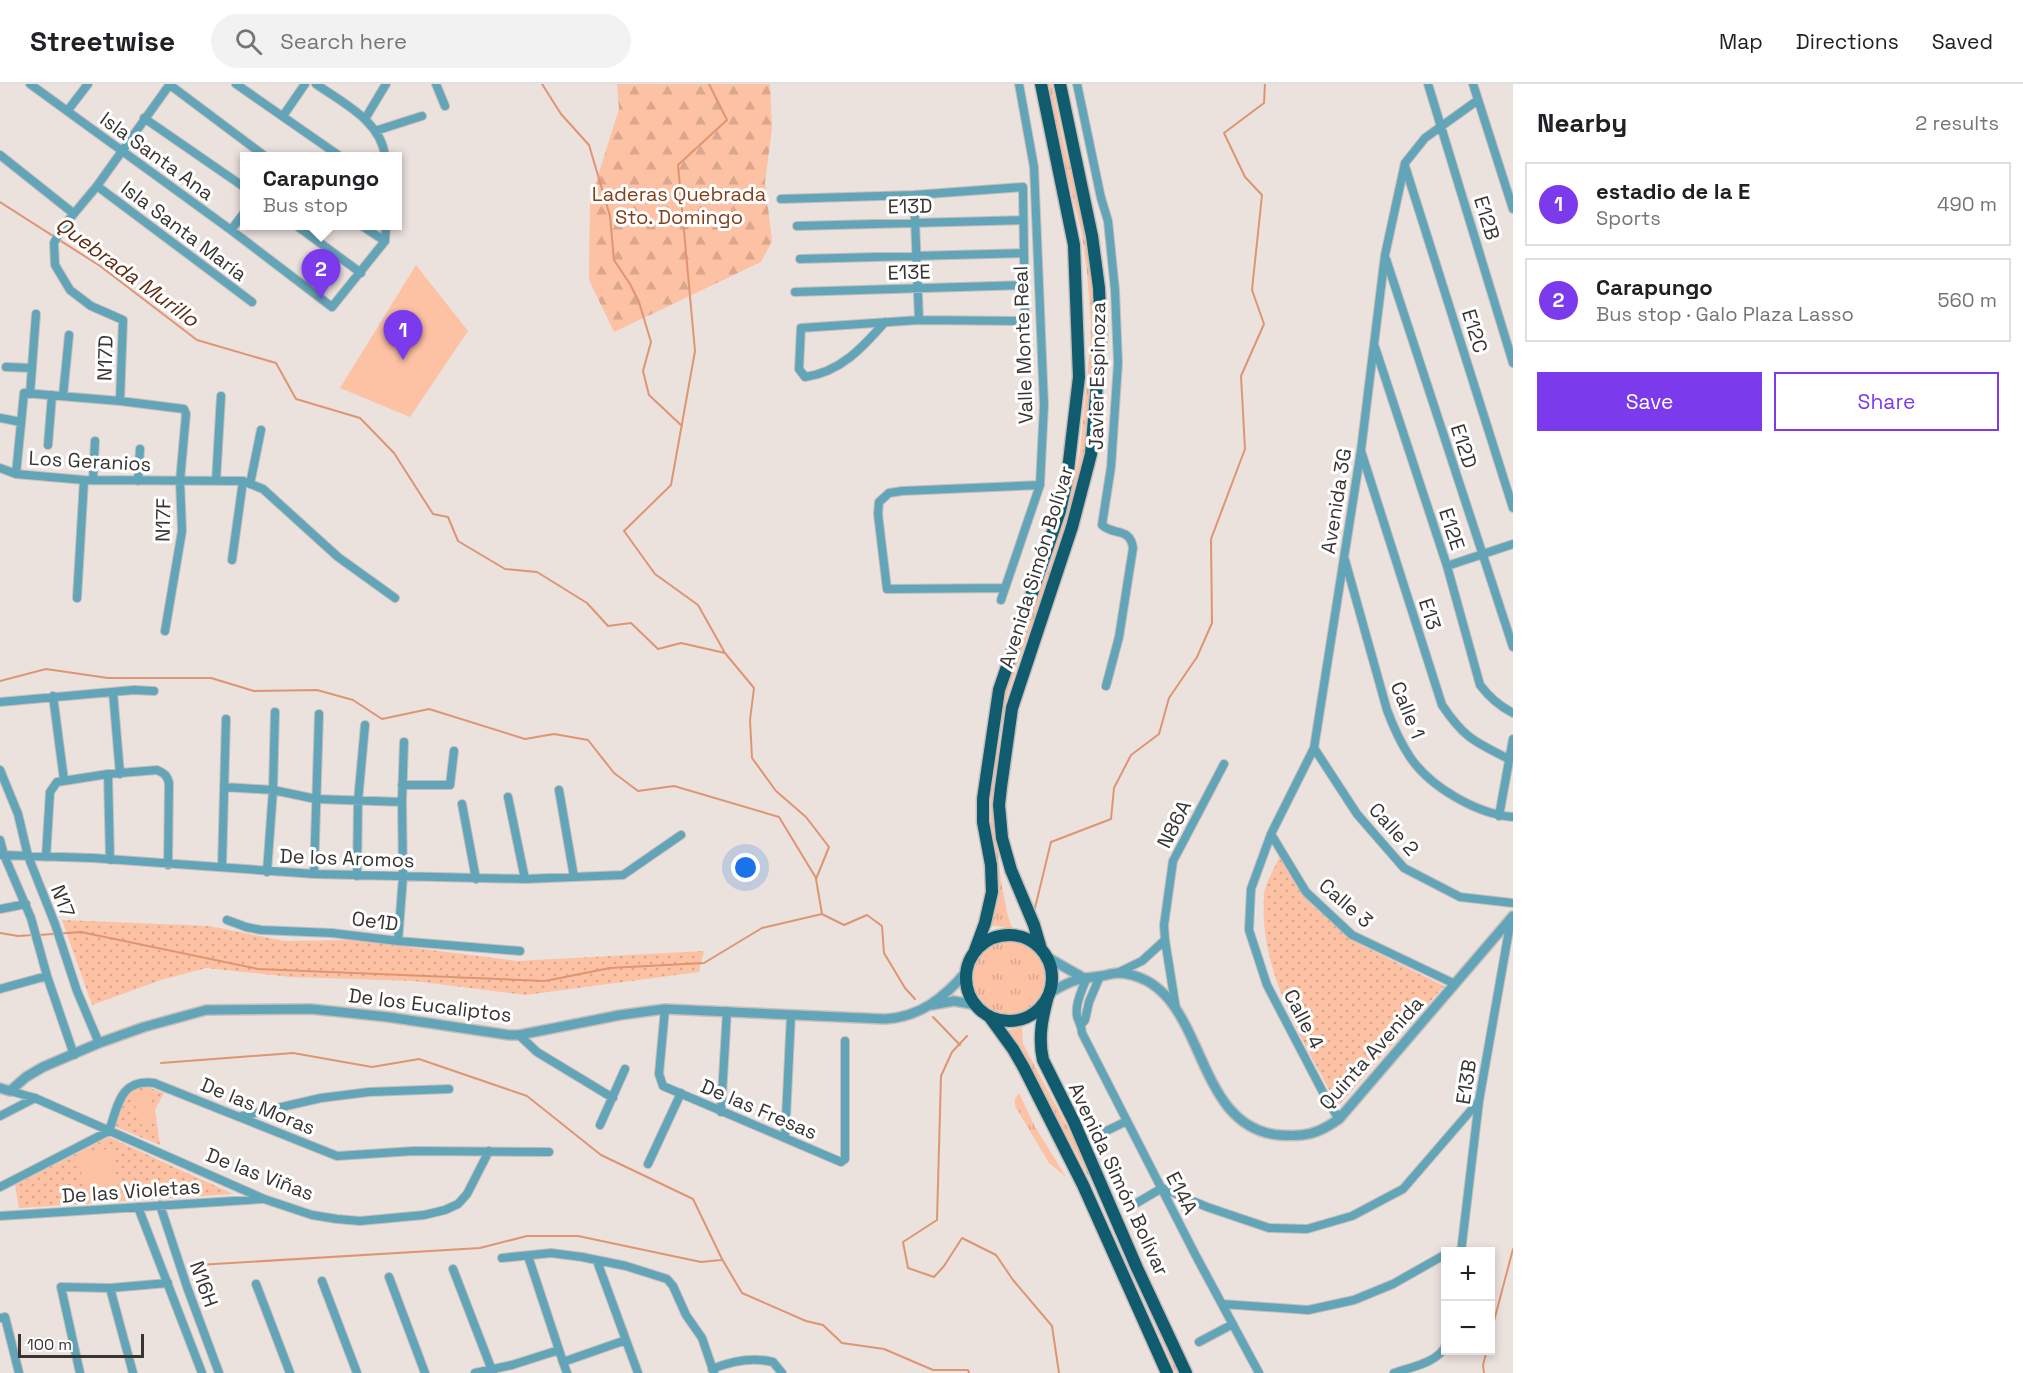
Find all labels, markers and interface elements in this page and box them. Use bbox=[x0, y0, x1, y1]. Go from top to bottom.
search box bbox=[211, 14, 631, 68]
text: Streetwise bbox=[30, 23, 175, 59]
icon: search bbox=[232, 25, 265, 58]
text: Search here bbox=[280, 27, 407, 55]
text: Map bbox=[1719, 28, 1763, 55]
text: Directions bbox=[1796, 28, 1899, 55]
text: Saved bbox=[1932, 28, 1993, 55]
street label: Isla Santa Ana bbox=[95, 106, 219, 206]
text: Nearby bbox=[1537, 106, 1627, 140]
text: 2 results bbox=[1915, 110, 1999, 136]
popup bbox=[240, 152, 402, 230]
text: Carapungo bbox=[263, 164, 379, 192]
street label: Isla Santa María bbox=[116, 175, 252, 287]
text: estadio de la E bbox=[1596, 177, 1750, 205]
park label: Laderas Quebrada Sto. Domingo bbox=[592, 181, 766, 230]
text: 1 bbox=[1554, 191, 1563, 217]
text: 490 m bbox=[1937, 191, 1997, 217]
text: Bus stop bbox=[263, 192, 348, 218]
street label: E13D bbox=[887, 193, 933, 219]
street label: E12B bbox=[1468, 193, 1506, 243]
text: Sports bbox=[1596, 205, 1661, 231]
water label: Quebrada Murillo bbox=[50, 211, 205, 333]
pin: 2 bbox=[302, 250, 340, 299]
street label: E13E bbox=[887, 258, 931, 286]
street label: Valle Monte Real bbox=[1007, 265, 1039, 425]
text: Carapungo bbox=[1596, 273, 1713, 301]
text: 2 bbox=[1553, 287, 1564, 313]
text: 560 m bbox=[1938, 287, 1997, 313]
text: Bus stop · Galo Plaza Lasso bbox=[1596, 301, 1854, 327]
street label: Javier Espinoza bbox=[1083, 302, 1111, 450]
street label: E12C bbox=[1456, 306, 1494, 356]
pin: 1 bbox=[384, 310, 422, 360]
street label: N17D bbox=[91, 334, 119, 382]
button: Save bbox=[1537, 372, 1762, 431]
button: Share bbox=[1774, 372, 1999, 431]
street label: E12D bbox=[1445, 421, 1483, 471]
street label: Los Geranios bbox=[28, 445, 152, 477]
street label: Avenida 3G bbox=[1315, 446, 1357, 556]
street label: Avenida Simón Bolívar bbox=[993, 463, 1079, 671]
street label: N17F bbox=[150, 498, 176, 542]
street label: E12E bbox=[1433, 505, 1471, 553]
street label: E13 bbox=[1413, 595, 1447, 633]
street label: Calle 1 bbox=[1385, 678, 1431, 742]
street label: N86A bbox=[1151, 795, 1197, 852]
street label: Calle 2 bbox=[1363, 797, 1425, 861]
street label: De los Aromos bbox=[279, 843, 415, 873]
your location bbox=[731, 853, 760, 882]
street label: Calle 3 bbox=[1314, 872, 1378, 934]
street label: N17 bbox=[45, 881, 81, 921]
street label: Oe1D bbox=[350, 905, 400, 937]
street label: De los Eucaliptos bbox=[347, 982, 513, 1028]
street label: Calle 4 bbox=[1278, 985, 1330, 1053]
street label: Quinta Avenida bbox=[1313, 991, 1429, 1115]
street label: E13B bbox=[1450, 1058, 1482, 1106]
street label: De las Moras bbox=[197, 1071, 319, 1141]
street label: De las Fresas bbox=[697, 1073, 821, 1145]
street label: Avenida Simón Bolívar bbox=[1063, 1078, 1175, 1280]
street label: De las Viñas bbox=[202, 1142, 318, 1206]
street label: E14A bbox=[1160, 1167, 1204, 1219]
street label: De las Violetas bbox=[61, 1173, 201, 1209]
map controls bbox=[1441, 1247, 1495, 1355]
button: + bbox=[1441, 1247, 1495, 1301]
street label: N16H bbox=[184, 1257, 224, 1311]
button: − bbox=[1441, 1301, 1495, 1355]
scale bar bbox=[18, 1331, 144, 1358]
text: 100 m bbox=[27, 1334, 72, 1355]

